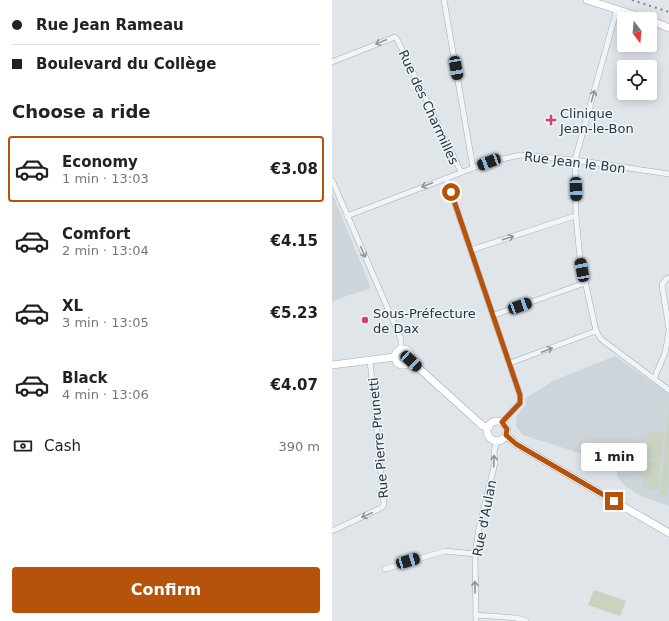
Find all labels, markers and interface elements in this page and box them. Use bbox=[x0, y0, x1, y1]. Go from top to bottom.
north arrow bbox=[617, 12, 657, 52]
map controls bbox=[617, 12, 657, 100]
text: Rue Jean Rameau bbox=[36, 16, 184, 34]
one-way arrow bbox=[376, 39, 388, 46]
street label: Rue des Charmilles bbox=[395, 48, 462, 167]
text: Boulevard du Collège bbox=[36, 55, 216, 73]
car bbox=[448, 55, 464, 81]
button: locate bbox=[617, 60, 657, 100]
one-way arrow bbox=[590, 89, 597, 102]
text: Choose a ride bbox=[12, 101, 151, 122]
place label: Clinique Jean-le-Bon bbox=[559, 106, 634, 136]
marker: Clinique Jean-le-Bon bbox=[545, 114, 557, 126]
street label: Rue Jean le Bon bbox=[523, 149, 626, 176]
icon: car bbox=[14, 151, 50, 187]
car bbox=[476, 152, 502, 172]
text: Economy bbox=[62, 153, 138, 171]
text: €3.08 bbox=[271, 160, 318, 178]
text: 1 min · 13:03 bbox=[62, 171, 149, 186]
car bbox=[570, 177, 582, 201]
one-way arrow bbox=[421, 182, 433, 190]
route start bbox=[442, 183, 460, 201]
icon: car bbox=[14, 223, 50, 259]
text: Comfort bbox=[62, 225, 130, 243]
text: €4.15 bbox=[271, 232, 318, 250]
one-way arrow bbox=[501, 234, 514, 241]
text: 2 min · 13:04 bbox=[62, 243, 149, 258]
one-way arrow bbox=[360, 245, 367, 257]
car bbox=[574, 257, 590, 283]
icon: car bbox=[14, 295, 50, 331]
car bbox=[507, 296, 533, 316]
text: XL bbox=[62, 297, 83, 315]
text: €5.23 bbox=[271, 304, 318, 322]
place label: Sous-Préfecture de Dax bbox=[373, 306, 476, 336]
text: 3 min · 13:05 bbox=[62, 315, 149, 330]
marker: Sous-Préfecture de Dax bbox=[360, 315, 370, 325]
one-way arrow bbox=[540, 345, 552, 353]
car bbox=[398, 348, 424, 374]
icon: car bbox=[14, 367, 50, 403]
text: Black bbox=[62, 369, 108, 387]
text: €4.07 bbox=[271, 376, 318, 394]
street label: Rue Pierre Prunetti bbox=[366, 377, 391, 499]
text: 4 min · 13:06 bbox=[62, 387, 149, 402]
icon: cash bbox=[12, 435, 34, 457]
text: Cash bbox=[44, 437, 81, 455]
text: 390 m bbox=[278, 439, 320, 454]
callout: 1 min bbox=[581, 443, 647, 471]
text: 1 min bbox=[594, 449, 634, 464]
one-way arrow bbox=[490, 455, 498, 468]
street label: Rue d'Aulan bbox=[470, 479, 499, 558]
route end bbox=[605, 492, 623, 510]
one-way arrow bbox=[362, 512, 374, 519]
car bbox=[395, 552, 421, 570]
button: Confirm bbox=[12, 567, 320, 613]
one-way arrow bbox=[471, 581, 479, 594]

